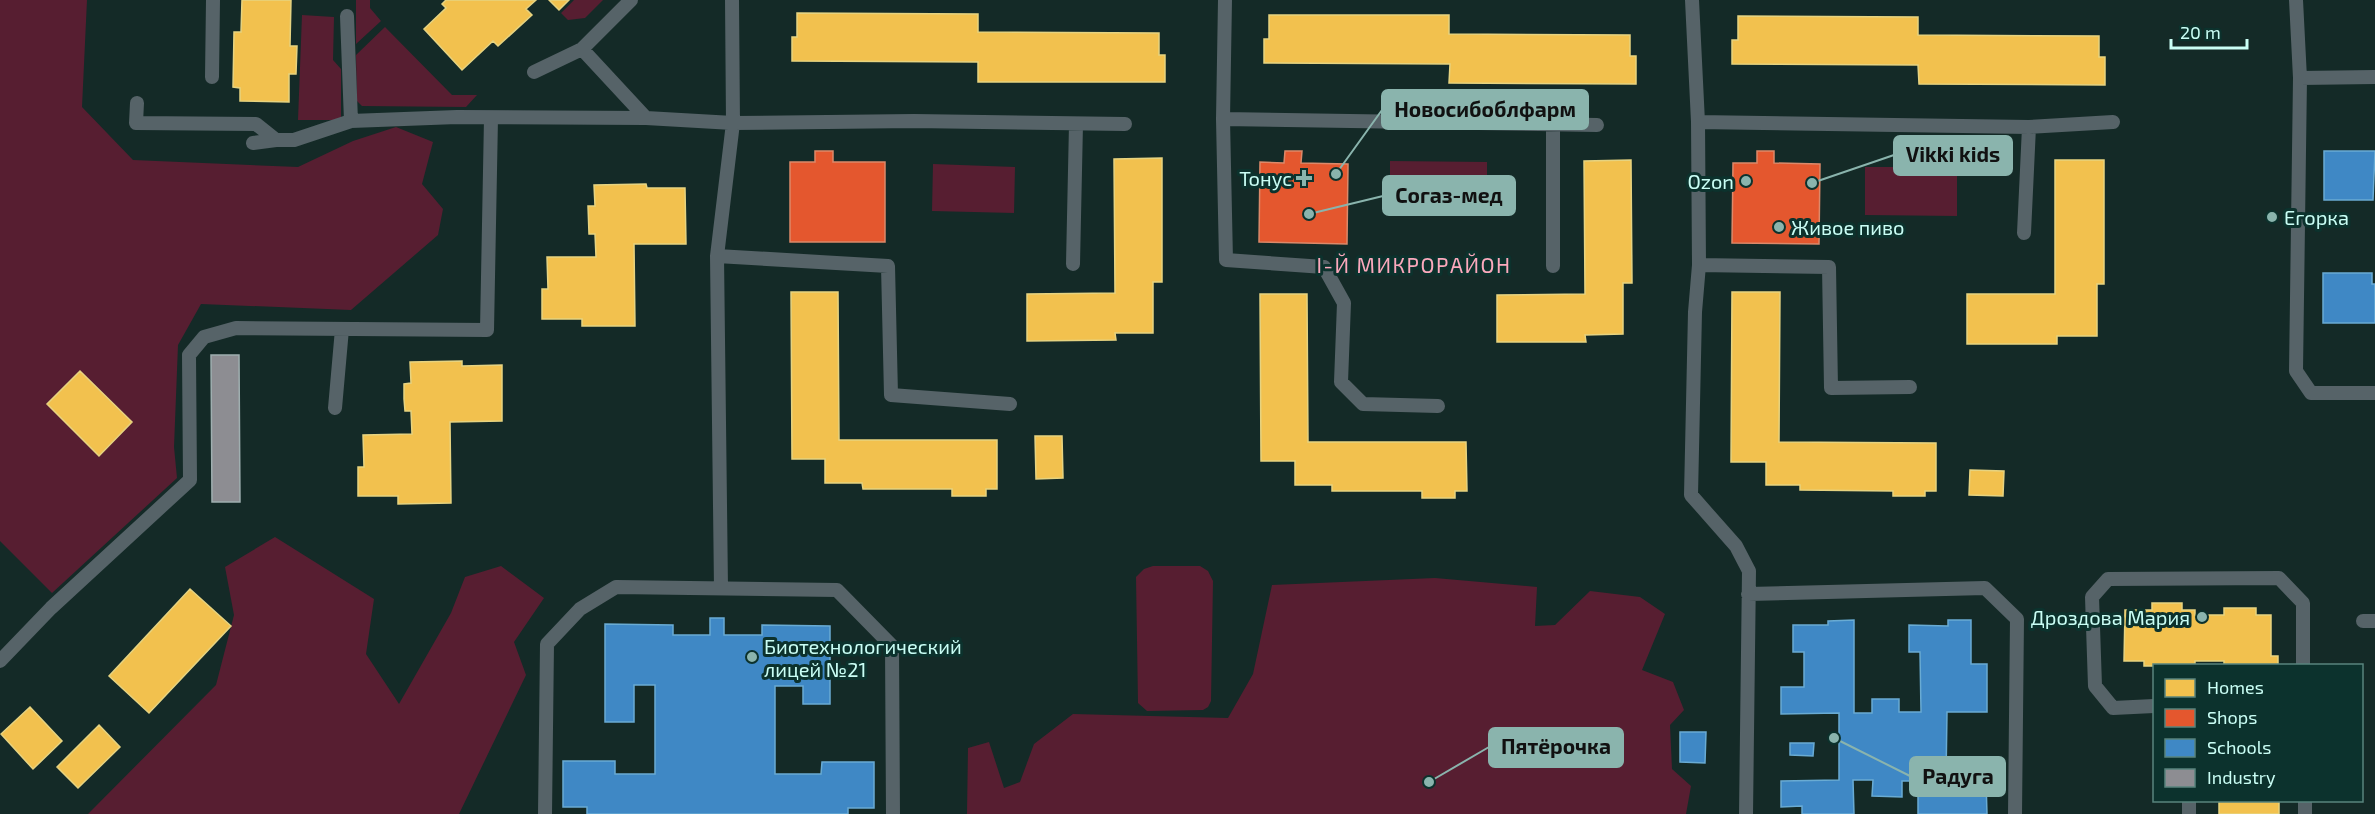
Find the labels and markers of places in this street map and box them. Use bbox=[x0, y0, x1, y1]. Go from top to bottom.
callout: Новосибоблфарм bbox=[1382, 90, 1588, 129]
callout: Vikki kids bbox=[1894, 136, 2012, 175]
place label: Тонус bbox=[1239, 166, 1292, 191]
place label: Ozon bbox=[1687, 169, 1734, 193]
marker: Тонус bbox=[1297, 171, 1311, 185]
marker: Ozon bbox=[1739, 174, 1753, 188]
callout: Согаз-мед bbox=[1383, 176, 1515, 215]
place label: Егорка bbox=[2284, 205, 2349, 229]
marker: Егорка bbox=[2265, 210, 2279, 224]
place label: Живое пиво bbox=[1791, 215, 1904, 239]
marker: Живое пиво bbox=[1772, 220, 1786, 234]
place label: Дроздова Мария bbox=[2031, 605, 2190, 629]
marker: Дроздова Мария bbox=[2195, 610, 2209, 624]
place label: Биотехнологический лицей №21 bbox=[764, 634, 962, 681]
marker: Биотехнологический лицей №21 bbox=[745, 650, 759, 664]
callout: Пятёрочка bbox=[1489, 728, 1623, 767]
callout: Радуга bbox=[1910, 757, 2005, 796]

